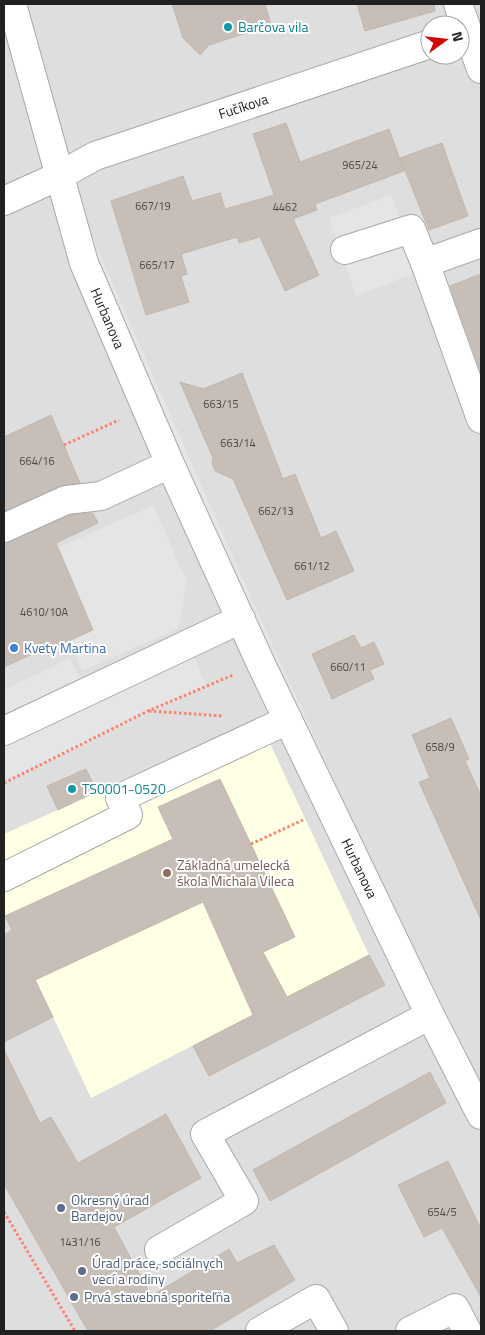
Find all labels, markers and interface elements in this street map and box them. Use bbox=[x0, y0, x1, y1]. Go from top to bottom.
north arrow bbox=[420, 15, 470, 65]
place label: Barčova vila bbox=[238, 16, 308, 37]
marker: Barčova vila bbox=[222, 21, 234, 33]
text: N bbox=[447, 29, 469, 44]
street label: Fučíkova bbox=[215, 88, 271, 124]
house number: 965/24 bbox=[342, 157, 378, 173]
house number: 667/19 bbox=[135, 198, 171, 214]
house number: 4462 bbox=[273, 199, 297, 215]
house number: 665/17 bbox=[139, 257, 175, 273]
street label: Hurbanova bbox=[86, 284, 130, 352]
house number: 663/15 bbox=[203, 396, 239, 412]
house number: 663/14 bbox=[220, 435, 256, 451]
house number: 664/16 bbox=[19, 453, 55, 469]
house number: 662/13 bbox=[258, 503, 294, 519]
house number: 661/12 bbox=[294, 558, 330, 574]
house number: 4610/10A bbox=[20, 604, 68, 620]
place label: Kvety Martina bbox=[24, 637, 106, 658]
marker: Kvety Martina bbox=[8, 642, 20, 654]
house number: 660/11 bbox=[330, 659, 366, 675]
house number: 658/9 bbox=[425, 739, 455, 755]
place label: TS0001-0520 bbox=[82, 778, 166, 799]
marker: TS0001-0520 bbox=[66, 783, 78, 795]
street label: Hurbanova bbox=[336, 834, 383, 902]
place label: Základná umelecká škola Michala Vileca bbox=[177, 854, 294, 891]
marker: Základná umelecká škola Michala Vileca bbox=[161, 867, 173, 879]
place label: Okresný úrad Bardejov bbox=[71, 1189, 149, 1226]
marker: Okresný úrad Bardejov bbox=[55, 1202, 67, 1214]
house number: 654/5 bbox=[427, 1204, 457, 1220]
house number: 1431/16 bbox=[59, 1234, 101, 1250]
place label: Úrad práce, sociálnych vecí a rodiny bbox=[92, 1252, 223, 1289]
marker: Úrad práce, sociálnych vecí a rodiny bbox=[76, 1265, 88, 1277]
place label: Prvá stavebná sporiteľňa bbox=[84, 1286, 230, 1307]
marker: Prvá stavebná sporiteľňa bbox=[68, 1291, 80, 1303]

